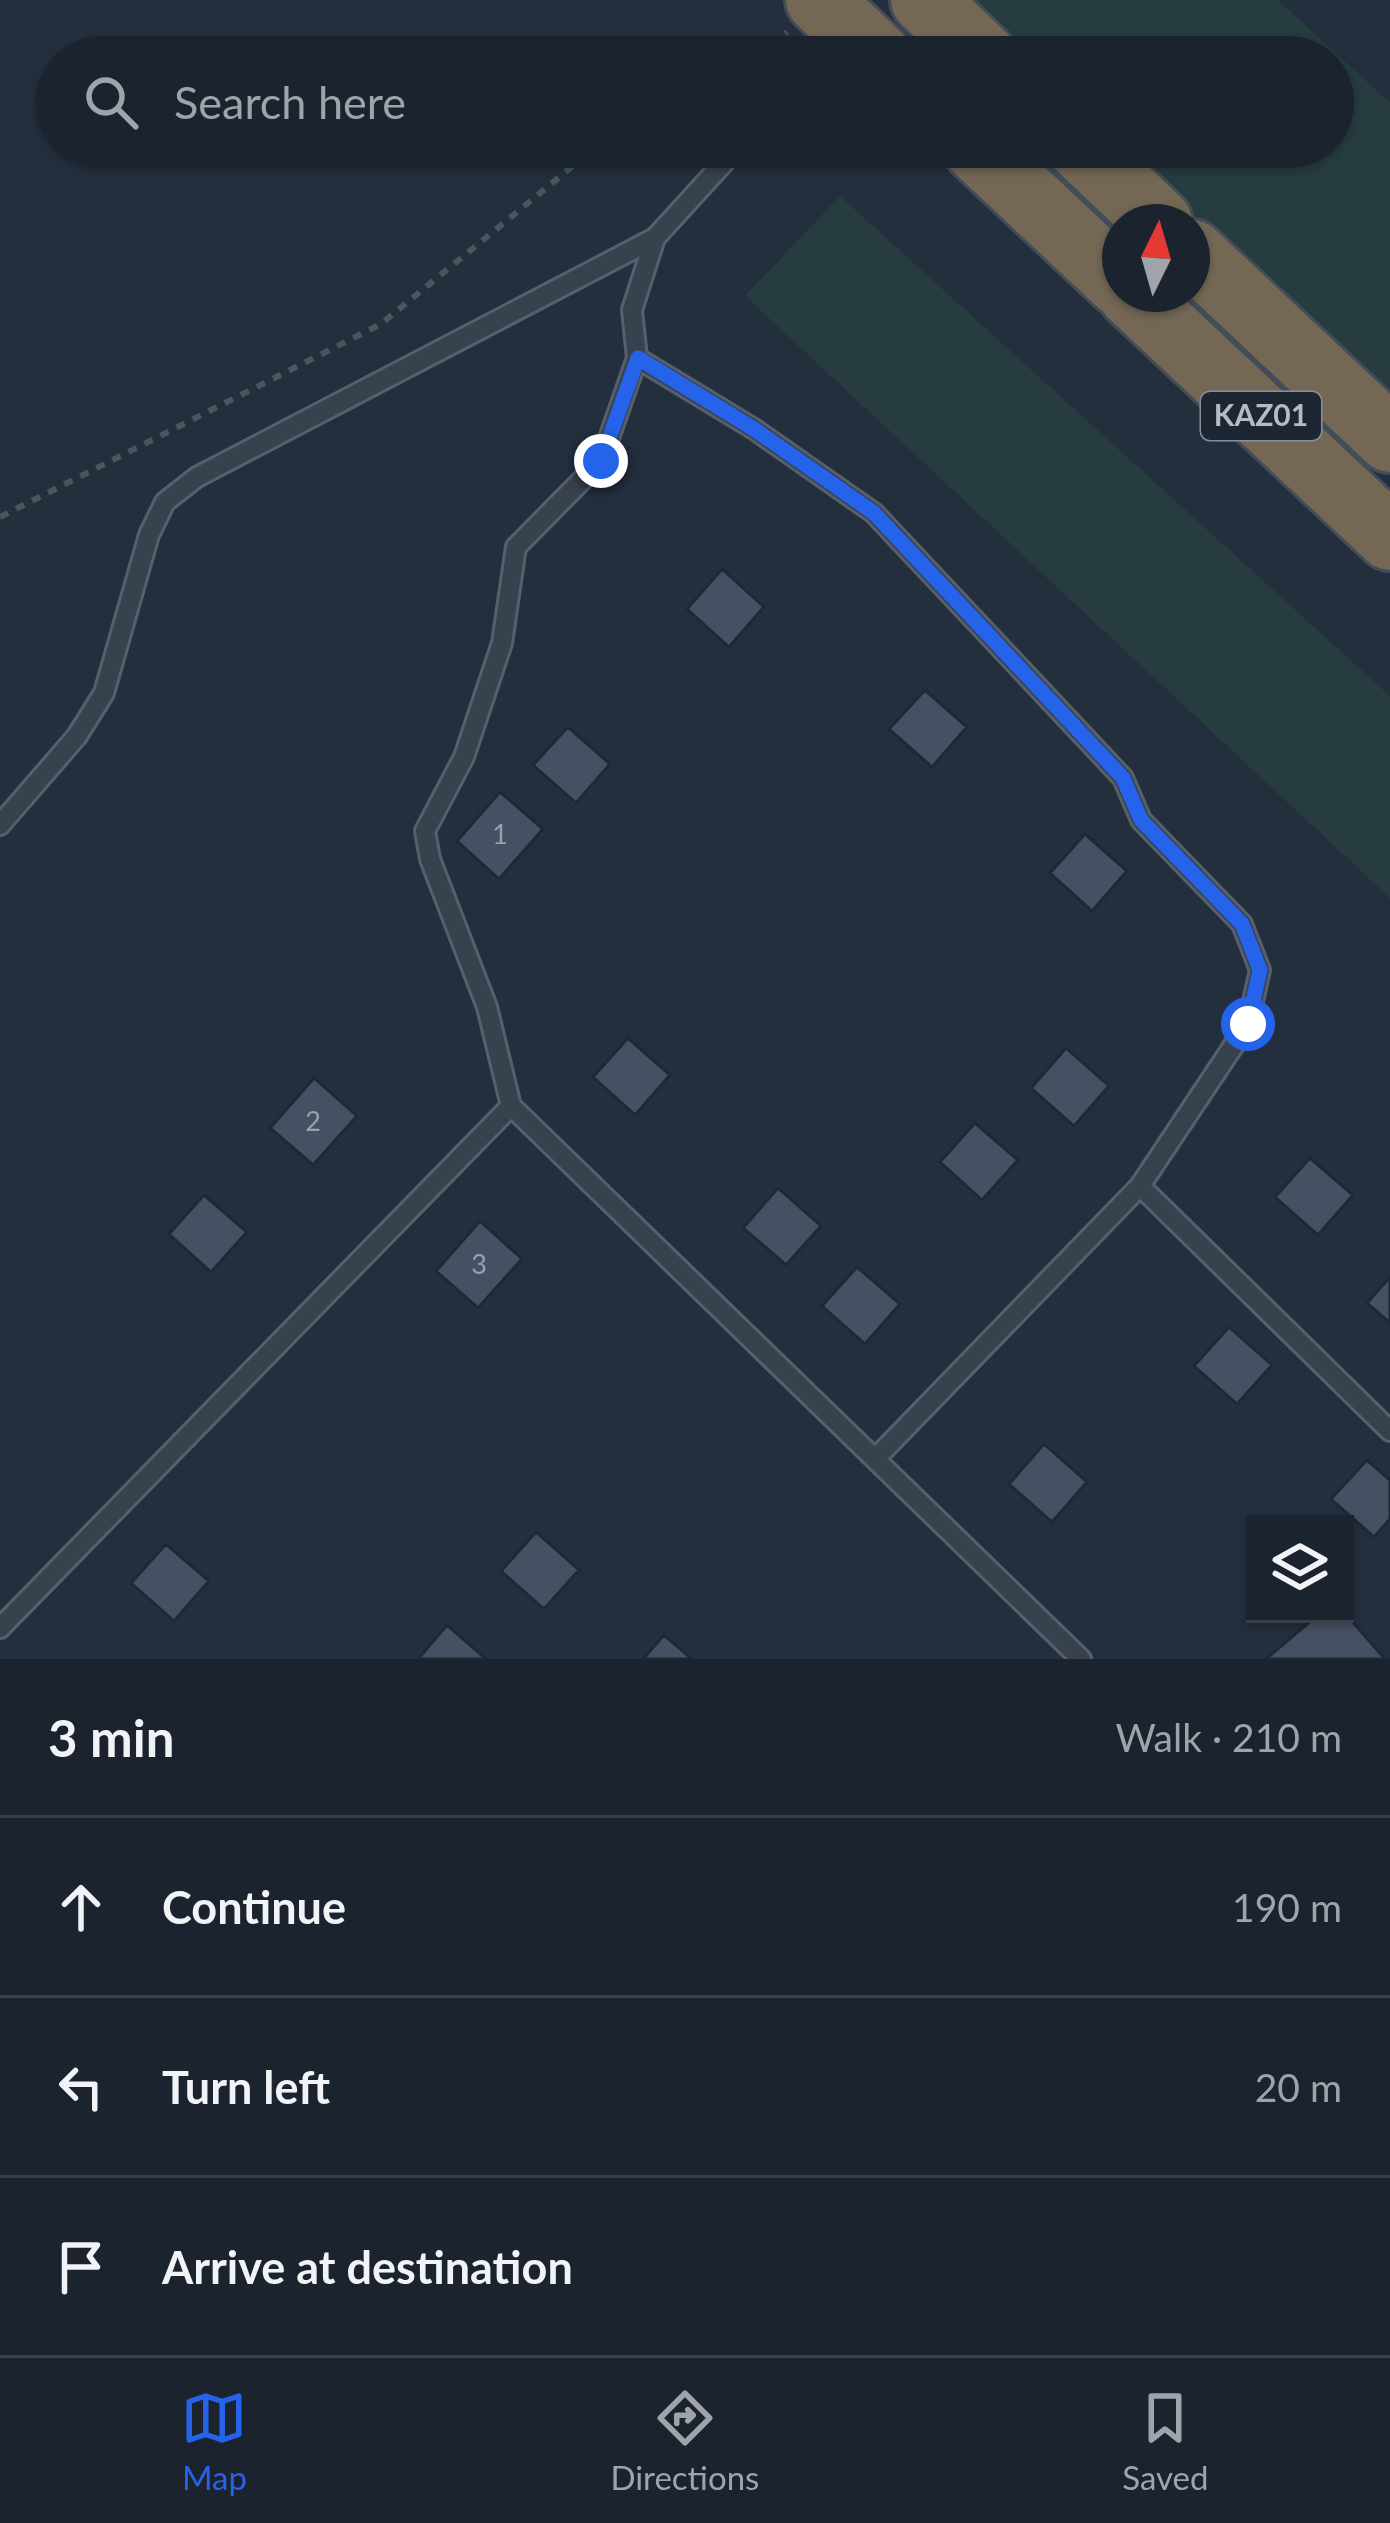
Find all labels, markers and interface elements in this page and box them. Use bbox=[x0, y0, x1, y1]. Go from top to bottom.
search box bbox=[36, 36, 1354, 168]
icon: search bbox=[78, 69, 144, 135]
text: Search here bbox=[174, 75, 406, 129]
north arrow bbox=[1102, 204, 1210, 312]
road number: KАZ01 bbox=[1201, 392, 1321, 440]
route end bbox=[574, 434, 628, 488]
house number: 1 bbox=[492, 817, 508, 850]
route start bbox=[1221, 997, 1275, 1051]
house number: 2 bbox=[305, 1104, 321, 1137]
house number: 3 bbox=[471, 1247, 487, 1280]
map controls bbox=[1246, 1515, 1354, 1623]
button: layers bbox=[1246, 1515, 1354, 1623]
text: 3 min bbox=[48, 1707, 174, 1768]
text: Walk · 210 m bbox=[1115, 1714, 1342, 1760]
icon: ahead bbox=[48, 1874, 114, 1940]
text: Continue bbox=[162, 1880, 346, 1934]
text: 190 m bbox=[1232, 1884, 1342, 1930]
icon: left bbox=[48, 2054, 114, 2120]
text: Turn left bbox=[162, 2060, 330, 2114]
text: 20 m bbox=[1255, 2064, 1342, 2110]
icon: arrive bbox=[48, 2234, 114, 2300]
text: Arrive at destination bbox=[162, 2240, 573, 2294]
tab: Map bbox=[181, 2385, 247, 2497]
tab: Directions bbox=[610, 2385, 759, 2497]
tab: Saved bbox=[1122, 2385, 1209, 2497]

